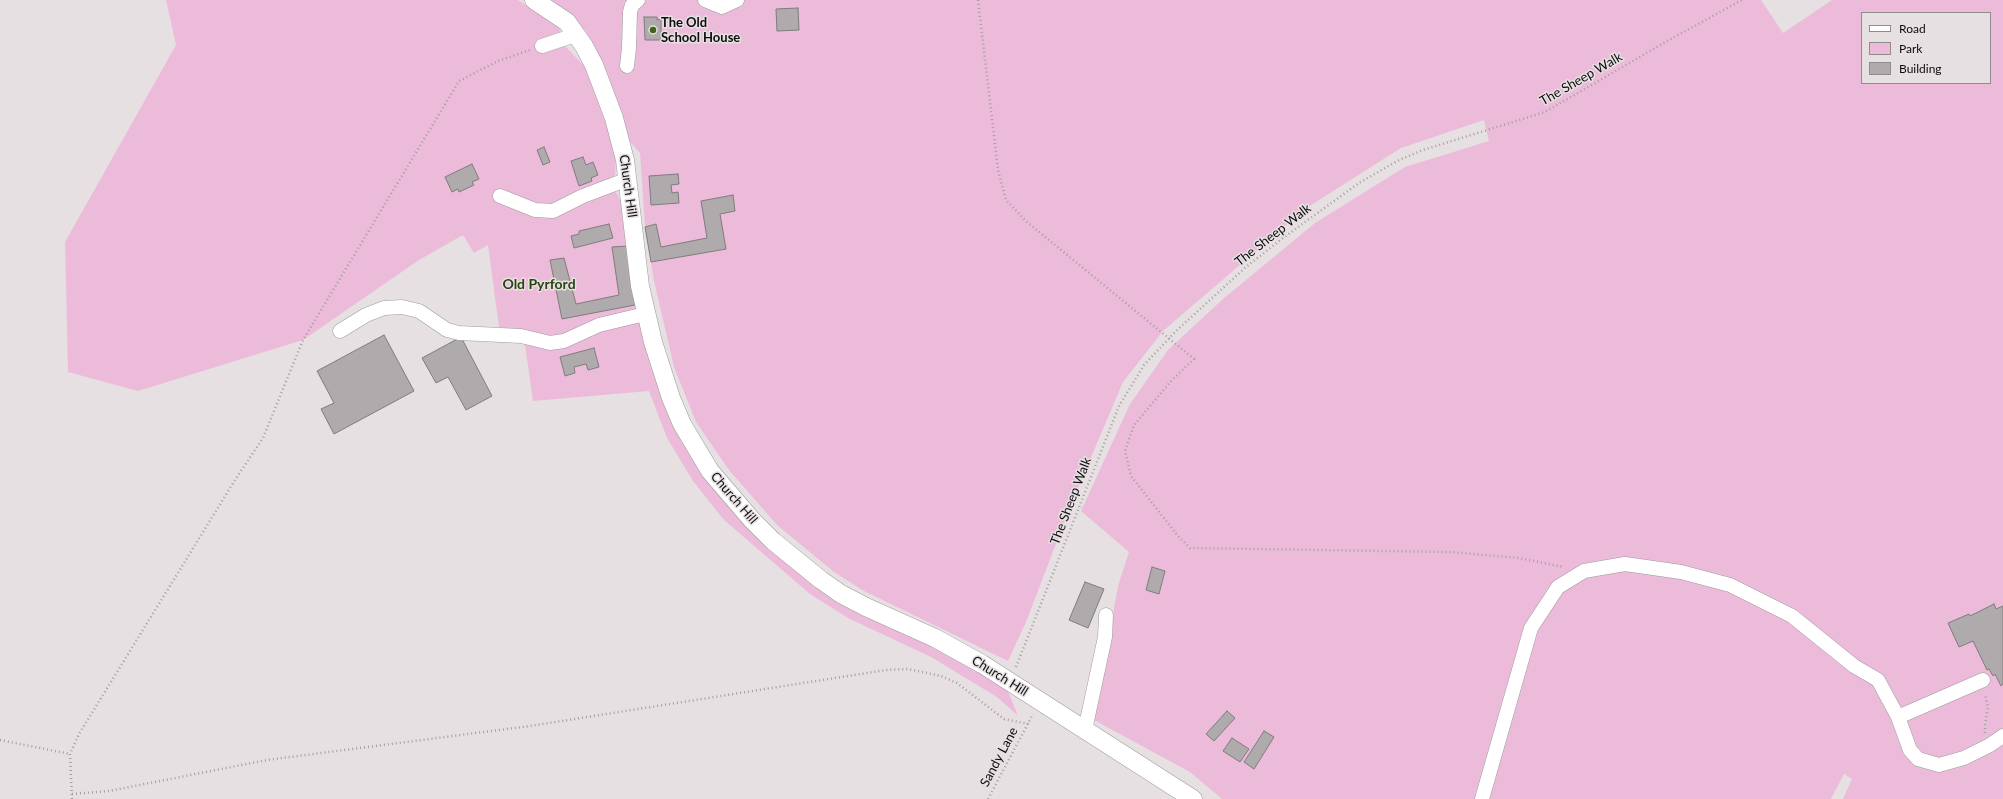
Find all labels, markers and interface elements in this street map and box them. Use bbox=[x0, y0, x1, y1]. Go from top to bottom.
legend bbox=[1861, 12, 1991, 84]
place label: The Old School House bbox=[661, 15, 740, 46]
text: Road bbox=[1899, 21, 1926, 36]
marker: The Old School House bbox=[648, 25, 658, 35]
text: Park bbox=[1899, 41, 1922, 56]
street label: The Sheep Walk bbox=[1537, 49, 1625, 109]
text: Building bbox=[1899, 61, 1942, 76]
street label: Church Hill bbox=[616, 153, 640, 219]
street label: The Sheep Walk bbox=[1232, 200, 1314, 270]
district label: Old Pyrford bbox=[502, 276, 576, 292]
street label: The Sheep Walk bbox=[1047, 455, 1095, 547]
street label: Church Hill bbox=[707, 469, 761, 527]
street label: Church Hill bbox=[969, 653, 1031, 699]
street label: Sandy Lane bbox=[977, 725, 1021, 789]

